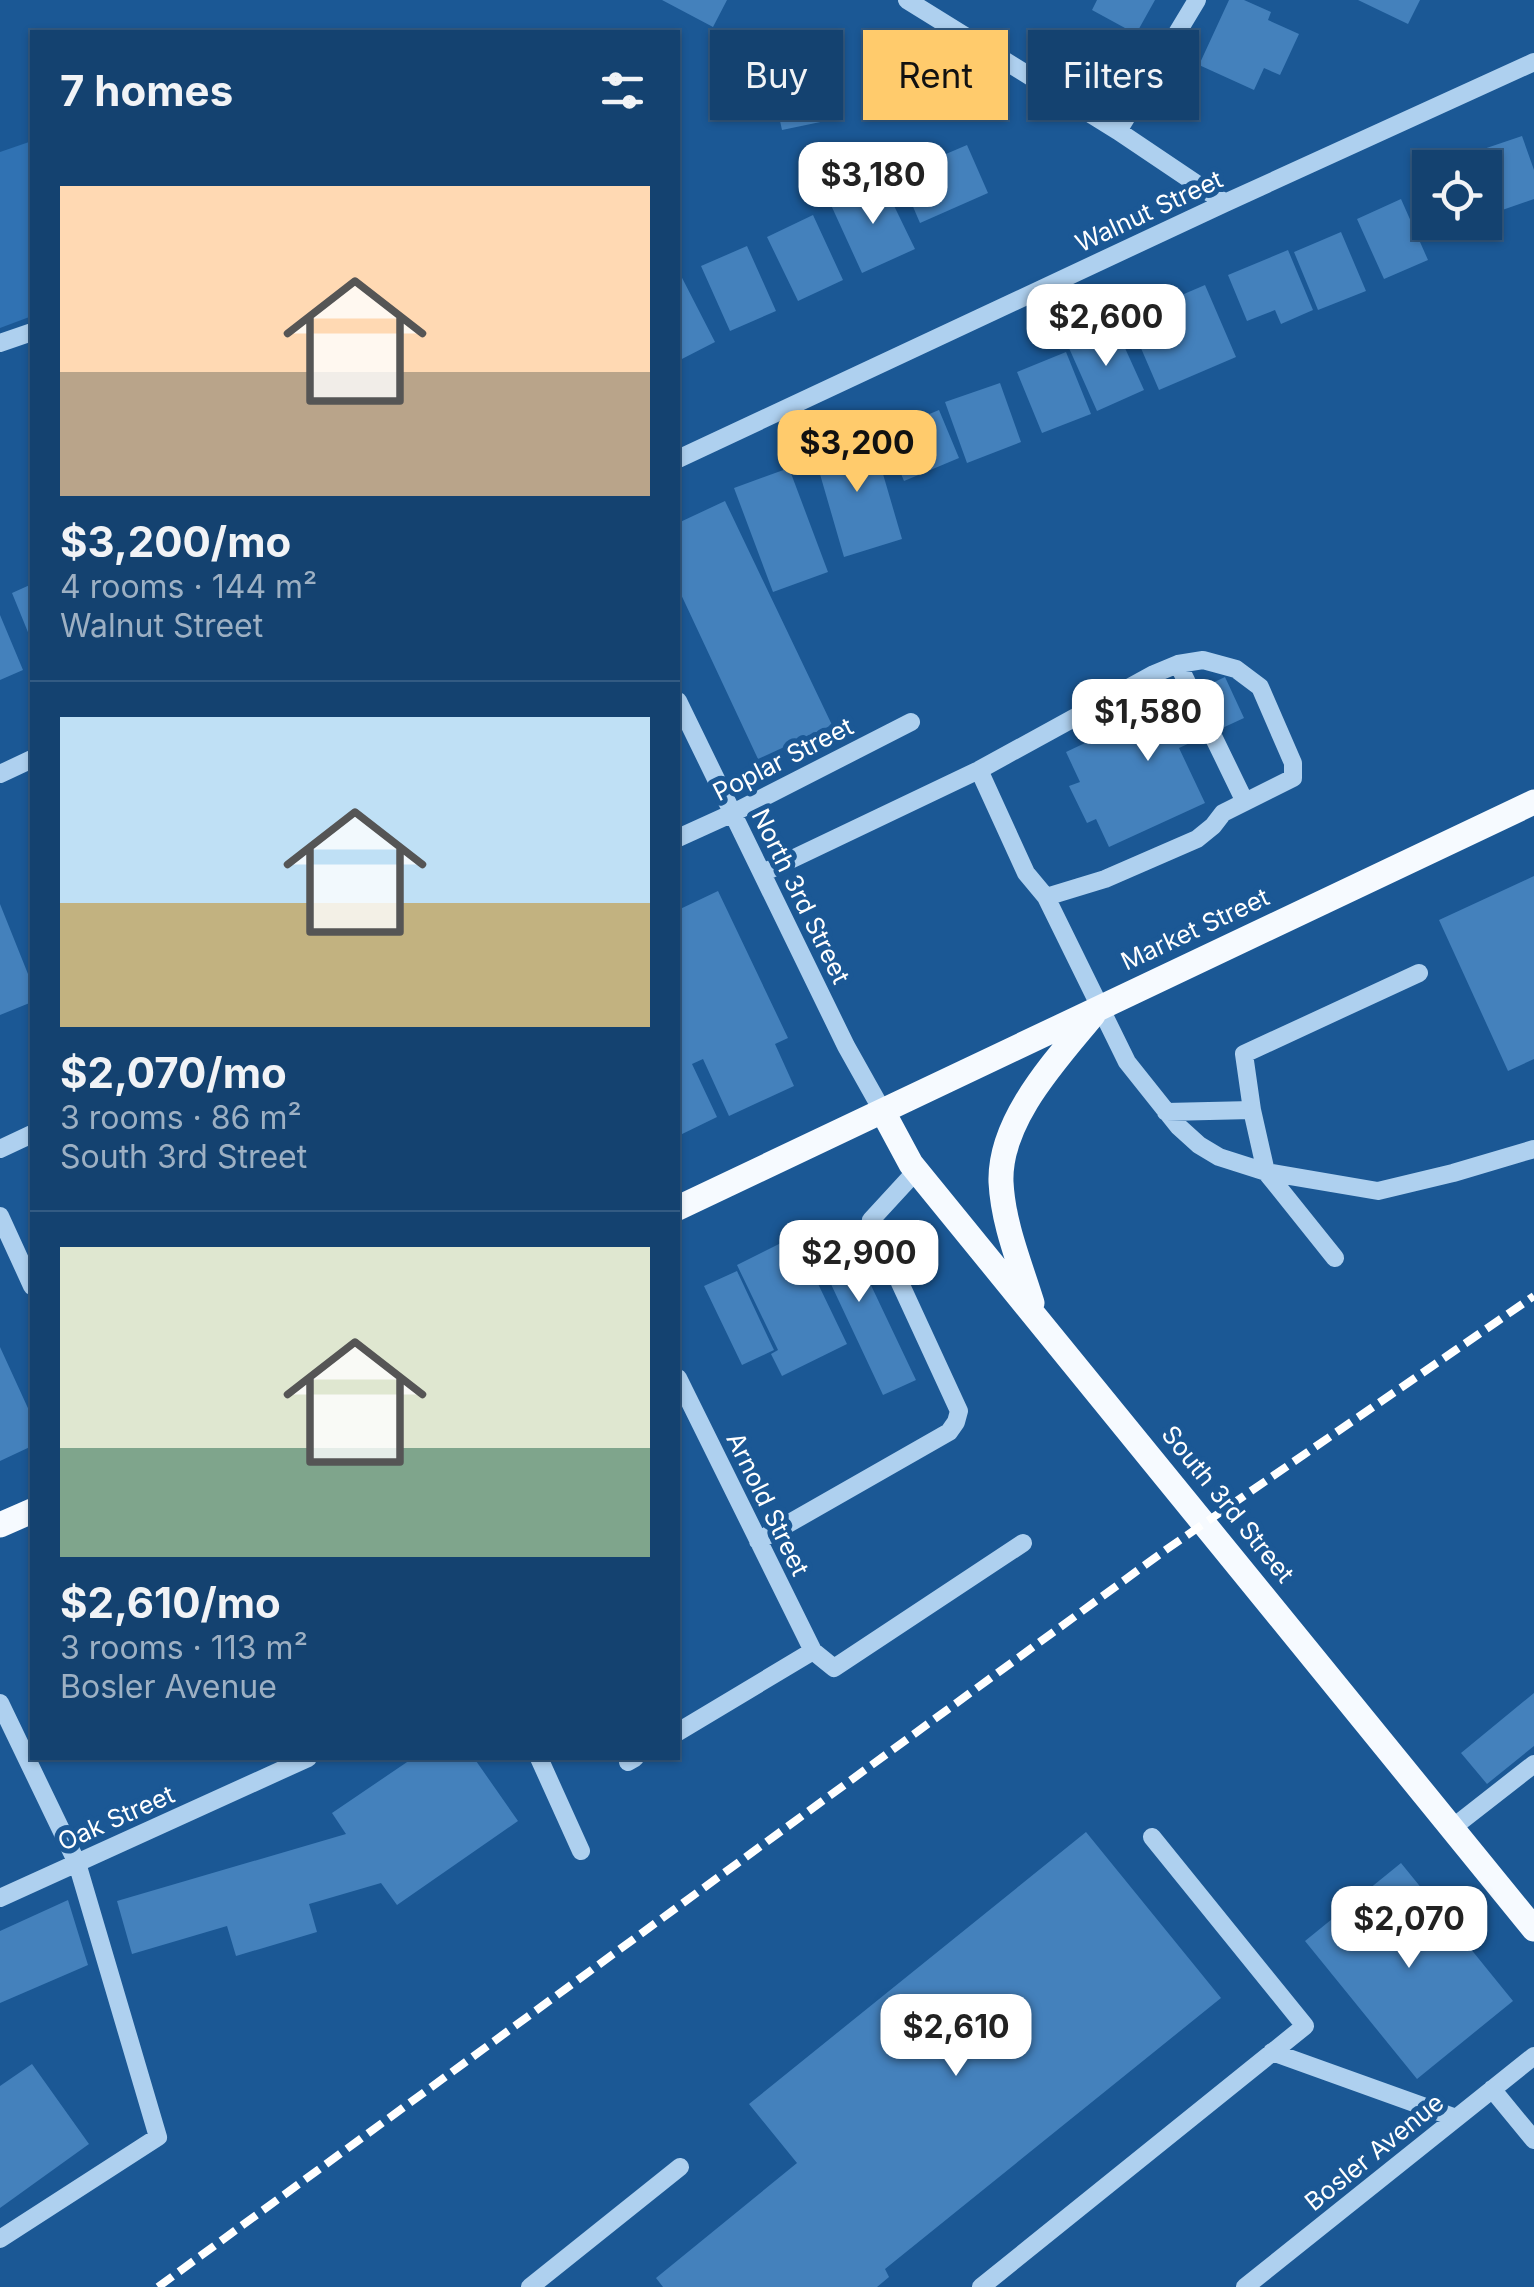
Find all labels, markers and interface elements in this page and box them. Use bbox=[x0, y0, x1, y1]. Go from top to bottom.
chip: Buy bbox=[710, 30, 843, 120]
chip: Rent bbox=[863, 30, 1008, 120]
chip: Filters bbox=[1028, 30, 1199, 120]
icon: filters bbox=[595, 63, 650, 118]
text: 7 homes bbox=[60, 65, 233, 116]
pin: $3,180 bbox=[792, 142, 954, 227]
map controls bbox=[1412, 150, 1502, 240]
button: locate bbox=[1412, 150, 1502, 240]
text: $3,180 bbox=[821, 155, 925, 194]
street label: Walnut Street bbox=[1071, 164, 1227, 258]
icon: home bbox=[265, 251, 445, 431]
pin: $2,600 bbox=[1025, 284, 1187, 369]
text: $2,600 bbox=[1049, 297, 1163, 336]
pin: $3,200 bbox=[776, 410, 938, 495]
text: $3,200 bbox=[800, 423, 914, 462]
text: $3,200/mo bbox=[60, 516, 291, 567]
text: 4 rooms · 144 m² bbox=[60, 567, 317, 606]
text: Walnut Street bbox=[60, 606, 263, 645]
pin: $1,580 bbox=[1067, 679, 1229, 764]
text: $1,580 bbox=[1094, 692, 1202, 731]
street label: Poplar Street bbox=[708, 711, 858, 807]
icon: home bbox=[265, 782, 445, 962]
street label: North 3rd Street bbox=[746, 804, 856, 988]
street label: Market Street bbox=[1116, 882, 1274, 976]
text: $2,070/mo bbox=[60, 1047, 287, 1098]
text: 3 rooms · 86 m² bbox=[60, 1098, 302, 1137]
text: South 3rd Street bbox=[60, 1137, 307, 1176]
pin: $2,900 bbox=[778, 1220, 940, 1305]
text: $2,900 bbox=[801, 1233, 917, 1272]
icon: home bbox=[265, 1312, 445, 1492]
street label: South 3rd Street bbox=[1156, 1420, 1300, 1588]
street label: Arnold Street bbox=[720, 1427, 816, 1581]
text: $2,610/mo bbox=[60, 1577, 281, 1628]
text: 3 rooms · 113 m² bbox=[60, 1628, 308, 1667]
text: Bosler Avenue bbox=[60, 1667, 277, 1706]
street label: Oak Street bbox=[53, 1779, 179, 1857]
pin: $2,070 bbox=[1328, 1886, 1490, 1971]
text: $2,070 bbox=[1353, 1899, 1465, 1938]
pin: $2,610 bbox=[875, 1994, 1037, 2079]
text: $2,610 bbox=[902, 2007, 1010, 2046]
street label: Bosler Avenue bbox=[1299, 2087, 1449, 2217]

